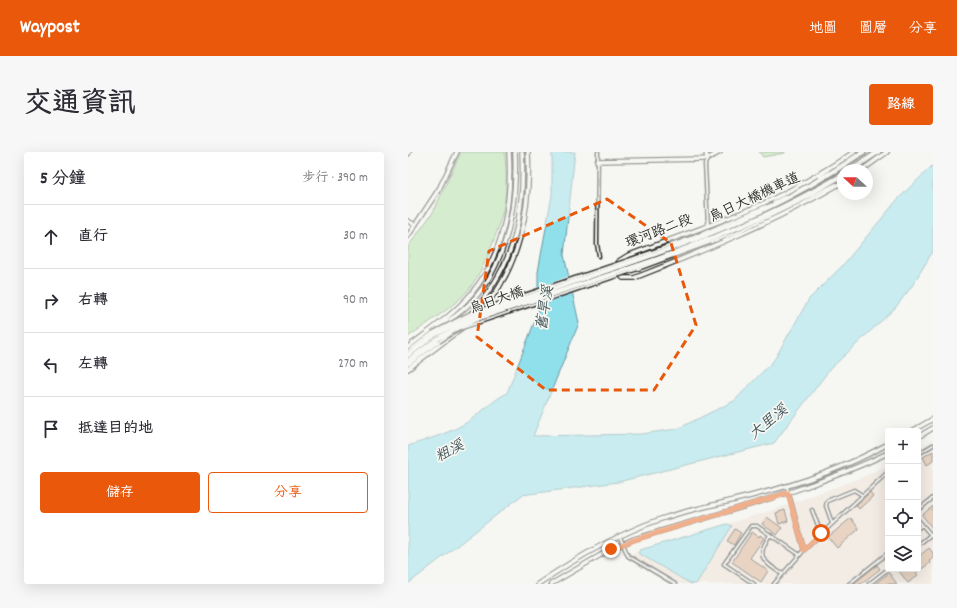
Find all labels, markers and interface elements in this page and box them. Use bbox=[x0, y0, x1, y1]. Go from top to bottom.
text: Waypost bbox=[20, 15, 80, 42]
text: 地圖 bbox=[809, 19, 837, 39]
text: 圖層 bbox=[859, 19, 887, 39]
text: 分享 bbox=[909, 19, 937, 39]
button: 路線 bbox=[869, 84, 933, 125]
text: 交通資訊 bbox=[24, 86, 136, 126]
north arrow bbox=[837, 164, 873, 200]
text: 5 分鐘 bbox=[40, 168, 86, 192]
street label: 烏日大橋機車道 bbox=[706, 168, 804, 228]
text: 步行 · 390 m bbox=[302, 169, 368, 188]
street label: 環河路二段 bbox=[623, 210, 695, 254]
icon: ahead bbox=[40, 226, 62, 248]
text: 直行 bbox=[78, 226, 108, 248]
text: 30 m bbox=[343, 227, 368, 246]
street label: 烏日大橋 bbox=[467, 282, 527, 320]
water label: 舊旱溪 bbox=[532, 283, 561, 332]
icon: right bbox=[40, 290, 62, 312]
text: 右轉 bbox=[78, 290, 108, 312]
text: 90 m bbox=[343, 291, 368, 310]
icon: left bbox=[40, 354, 62, 376]
text: 左轉 bbox=[78, 354, 108, 376]
text: 270 m bbox=[338, 355, 368, 374]
water label: 大里溪 bbox=[745, 400, 794, 446]
icon: arrive bbox=[40, 418, 62, 440]
text: 抵達目的地 bbox=[78, 418, 153, 440]
map controls bbox=[885, 428, 921, 572]
button: + bbox=[885, 428, 921, 464]
water label: 粗溪 bbox=[432, 435, 469, 469]
button: − bbox=[885, 464, 921, 500]
button: 儲存 bbox=[40, 472, 200, 513]
button: 分享 bbox=[208, 472, 368, 513]
button: locate bbox=[885, 500, 921, 536]
route start bbox=[812, 524, 830, 542]
button: layers bbox=[885, 536, 921, 572]
route end bbox=[602, 540, 620, 558]

